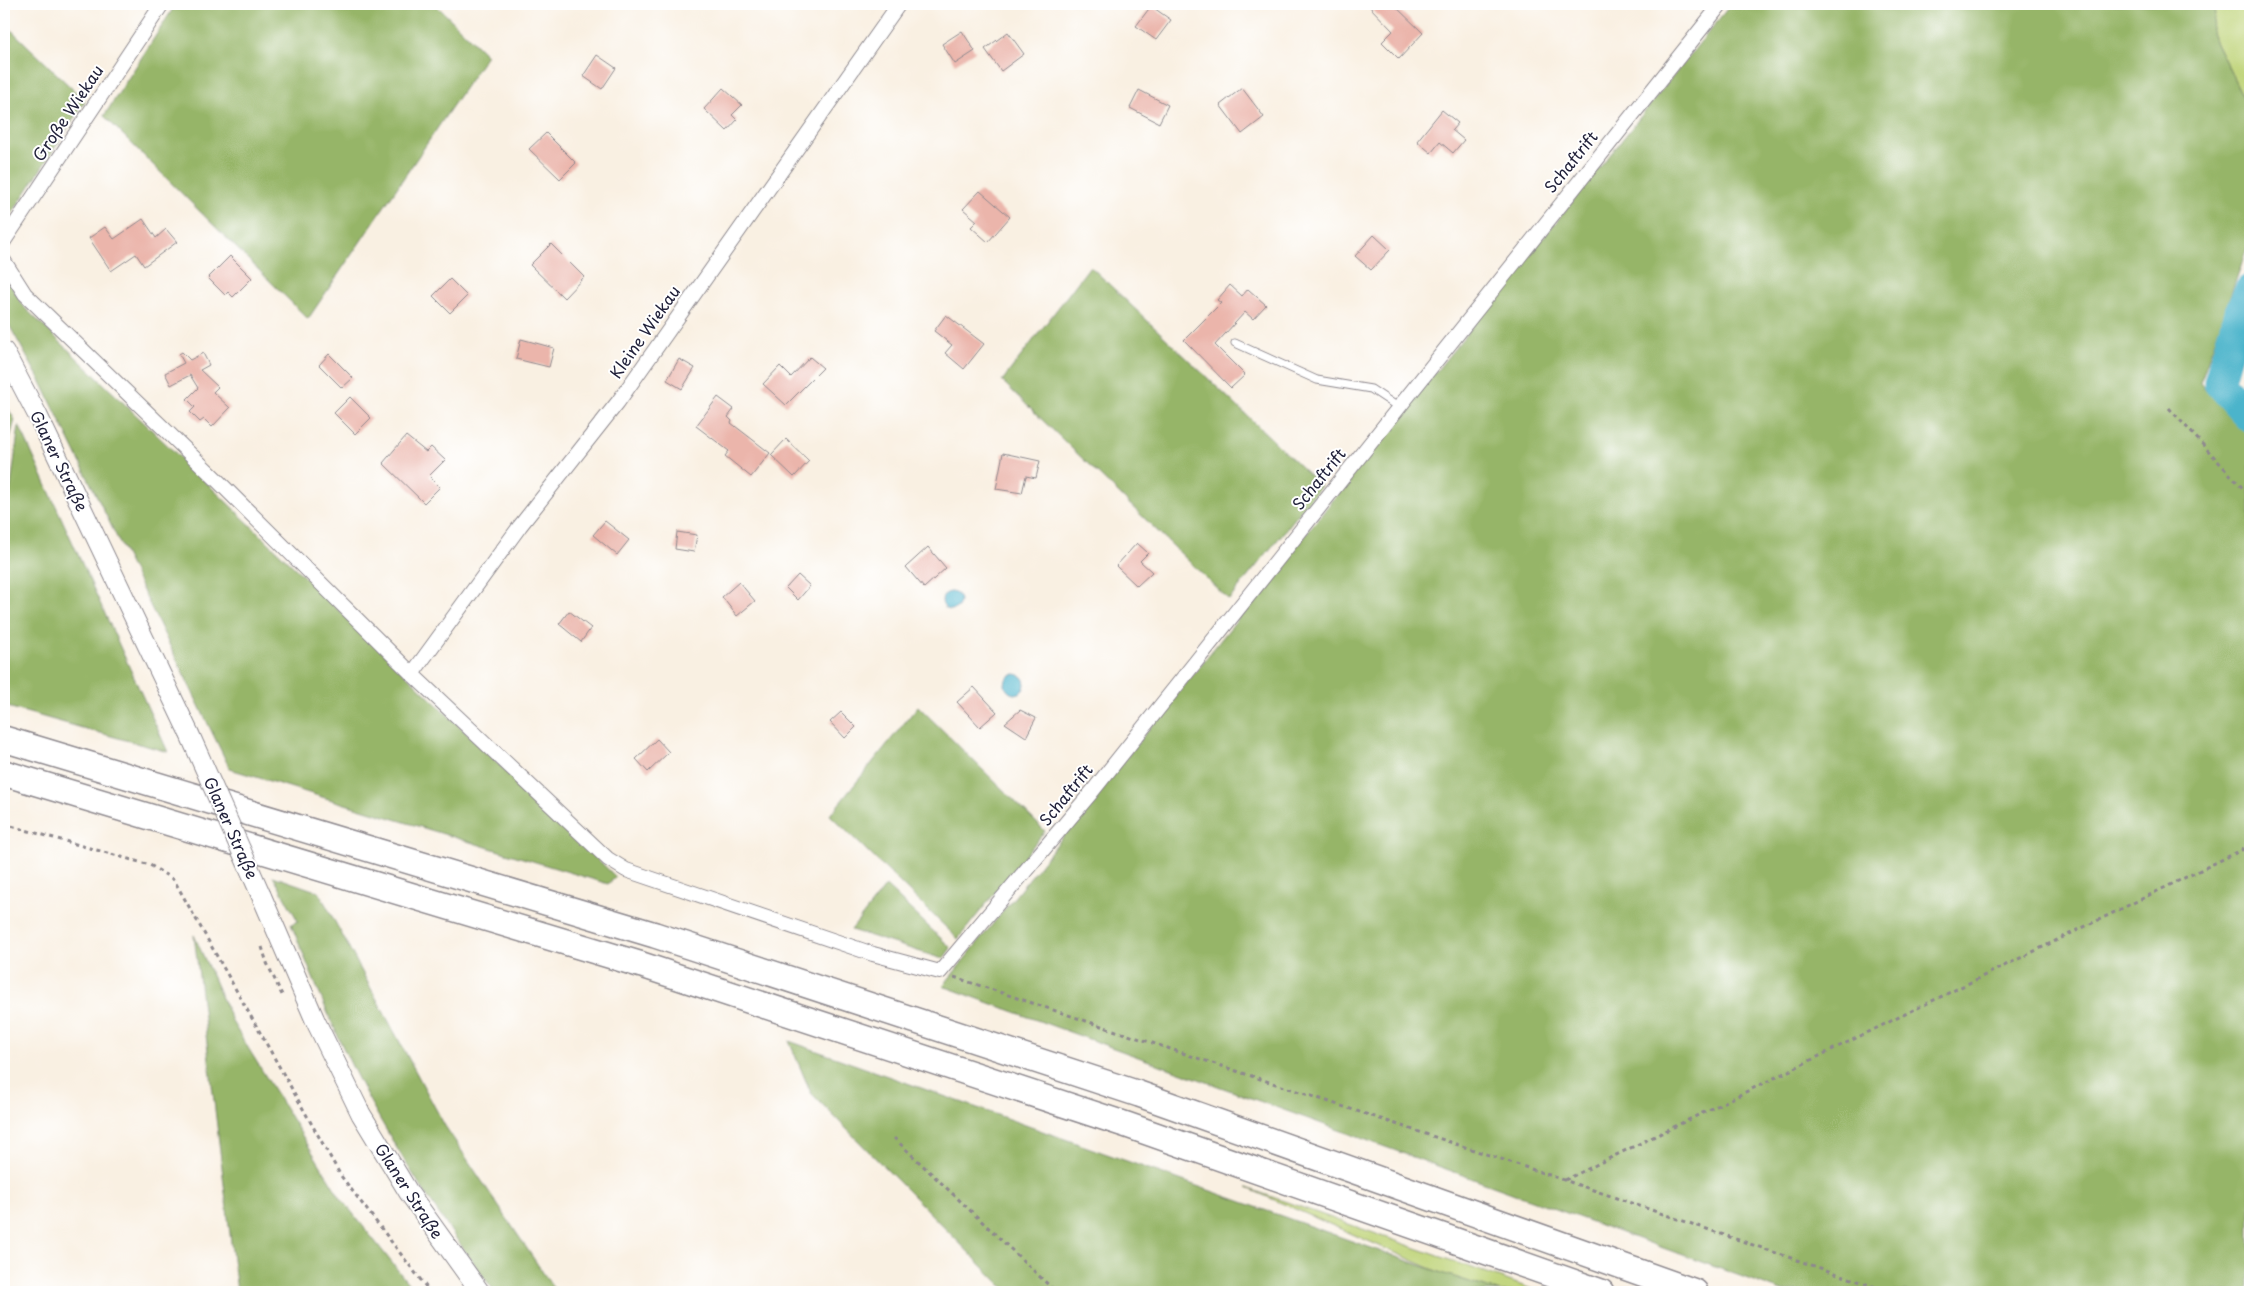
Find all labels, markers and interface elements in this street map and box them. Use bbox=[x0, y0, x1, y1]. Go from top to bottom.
street label: Große Wiekau bbox=[26, 59, 108, 166]
street label: Schaftrift bbox=[1538, 125, 1603, 197]
street label: Kleine Wiekau bbox=[603, 280, 685, 383]
street label: Glaner Straße bbox=[25, 406, 95, 515]
street label: Schaftrift bbox=[1286, 442, 1351, 514]
street label: Schaftrift bbox=[1033, 758, 1098, 830]
street label: Glaner Straße bbox=[199, 773, 265, 883]
street label: Glaner Straße bbox=[370, 1138, 450, 1243]

